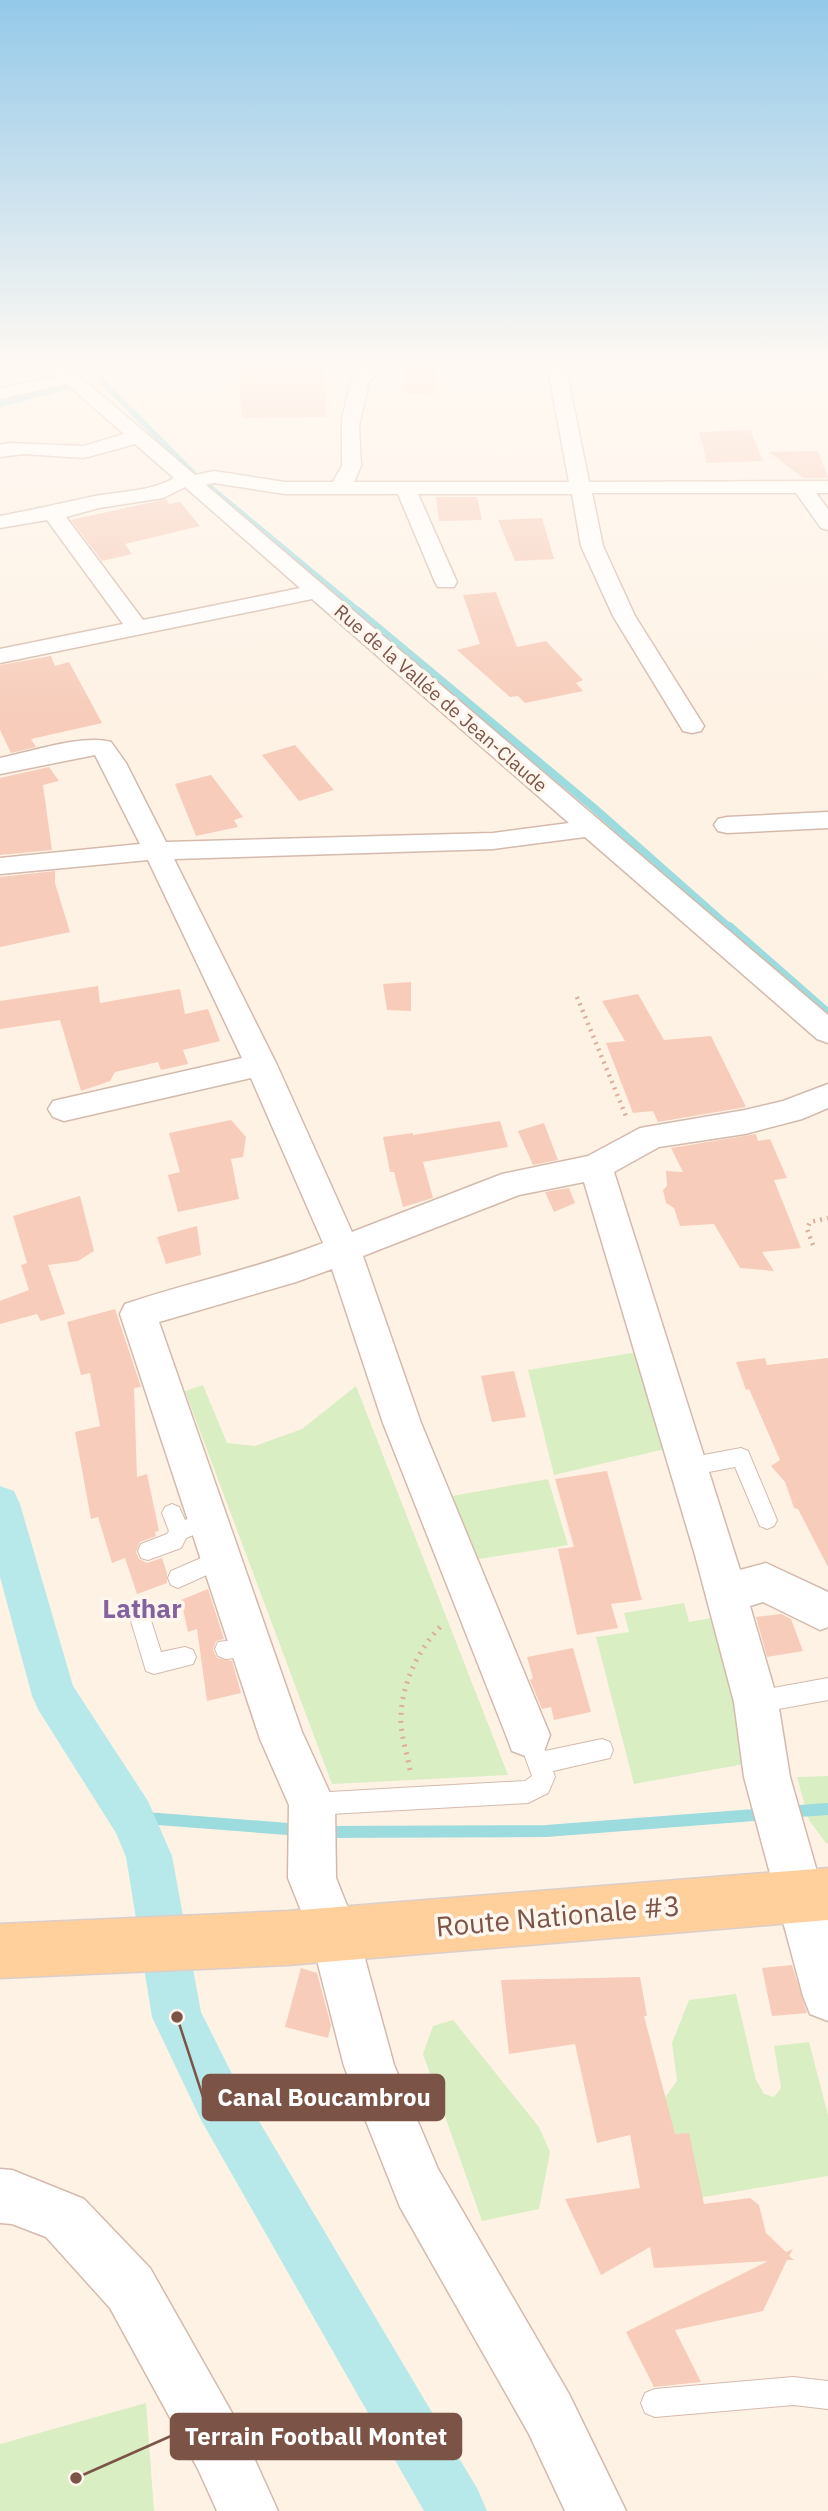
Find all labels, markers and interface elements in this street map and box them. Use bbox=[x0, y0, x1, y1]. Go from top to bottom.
street label: Rue de la Vallée de Jean-Claude bbox=[330, 599, 552, 797]
district label: Lathar bbox=[102, 1591, 182, 1625]
street label: Route Nationale #3 bbox=[434, 1886, 682, 1945]
callout: Canal Boucambrou bbox=[203, 2075, 444, 2120]
text: Canal Boucambrou bbox=[217, 2081, 431, 2113]
callout: Terrain Football Montet bbox=[171, 2414, 461, 2459]
text: Terrain Football Montet bbox=[185, 2420, 447, 2452]

